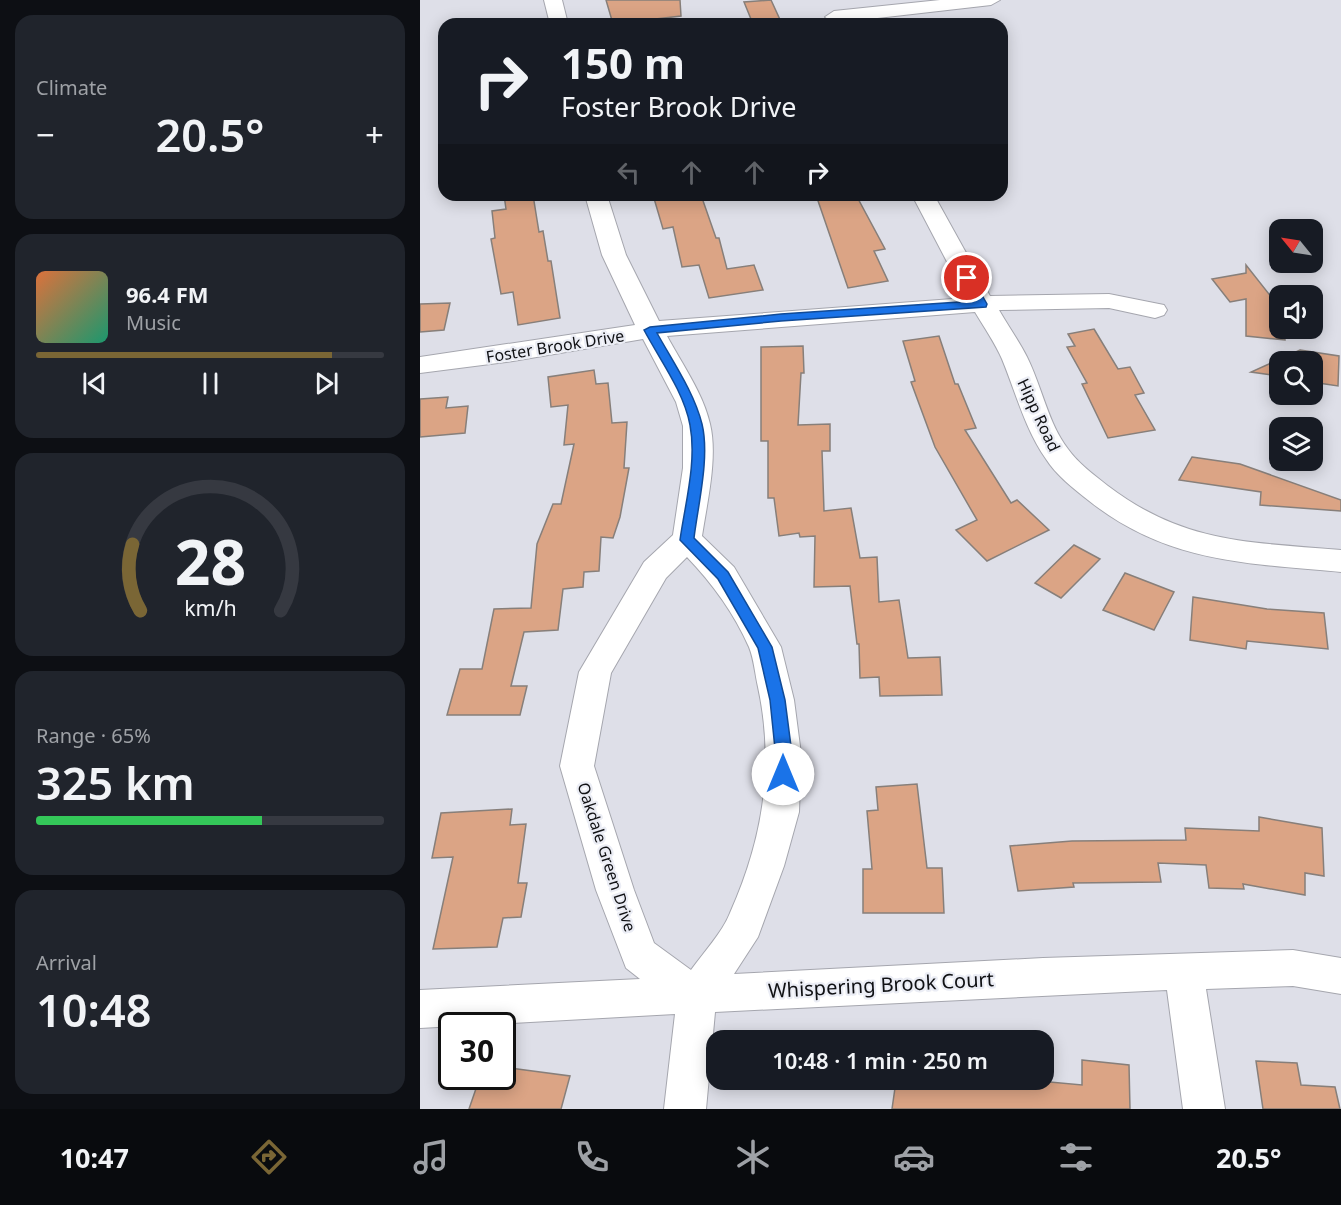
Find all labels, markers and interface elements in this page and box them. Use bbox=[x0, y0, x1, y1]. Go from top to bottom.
text: 150 m bbox=[561, 34, 685, 91]
icon: right bbox=[462, 42, 540, 120]
text: Climate bbox=[36, 74, 107, 101]
text: Foster Brook Drive bbox=[561, 88, 796, 125]
text: 20.5° bbox=[156, 104, 264, 165]
text: − bbox=[36, 112, 55, 157]
text: + bbox=[365, 112, 384, 157]
icon: left bbox=[612, 156, 645, 189]
icon: ahead bbox=[675, 156, 708, 189]
icon: ahead bbox=[738, 156, 771, 189]
icon: right bbox=[801, 156, 834, 189]
north arrow bbox=[1269, 219, 1323, 273]
map controls bbox=[1269, 219, 1323, 471]
pin bbox=[941, 252, 992, 303]
icon: arrive bbox=[950, 261, 983, 294]
text: 96.4 FM bbox=[126, 279, 208, 309]
button: sound bbox=[1269, 285, 1323, 339]
text: Music bbox=[126, 309, 181, 336]
street label: Foster Brook Drive bbox=[484, 324, 626, 368]
button: search bbox=[1269, 351, 1323, 405]
icon: previous bbox=[78, 367, 111, 400]
icon: pause bbox=[194, 367, 227, 400]
icon: next bbox=[310, 367, 343, 400]
street label: Hipp Road bbox=[1012, 375, 1066, 455]
button: layers bbox=[1269, 417, 1323, 471]
text: 28 bbox=[174, 519, 246, 604]
text: km/h bbox=[184, 594, 236, 623]
text: Range · 65% bbox=[36, 722, 151, 749]
position arrow bbox=[751, 742, 815, 806]
text: 325 km bbox=[36, 752, 195, 813]
street label: Oakdale Green Drive bbox=[572, 780, 642, 934]
text: Arrival bbox=[36, 949, 97, 976]
street label: Whispering Brook Court bbox=[767, 965, 995, 1004]
text: 10:48 bbox=[36, 979, 151, 1040]
speed limit sign: 30 bbox=[438, 1012, 516, 1090]
text: 10:48 · 1 min · 250 m bbox=[772, 1045, 988, 1075]
icon: directions bbox=[248, 1136, 290, 1178]
icon: music bbox=[410, 1136, 452, 1178]
icon: phone bbox=[571, 1136, 613, 1178]
icon: climate bbox=[732, 1136, 774, 1178]
icon: car bbox=[893, 1136, 935, 1178]
icon: filters bbox=[1055, 1136, 1097, 1178]
text: 10:47 bbox=[60, 1139, 129, 1176]
text: 20.5° bbox=[1216, 1139, 1281, 1176]

